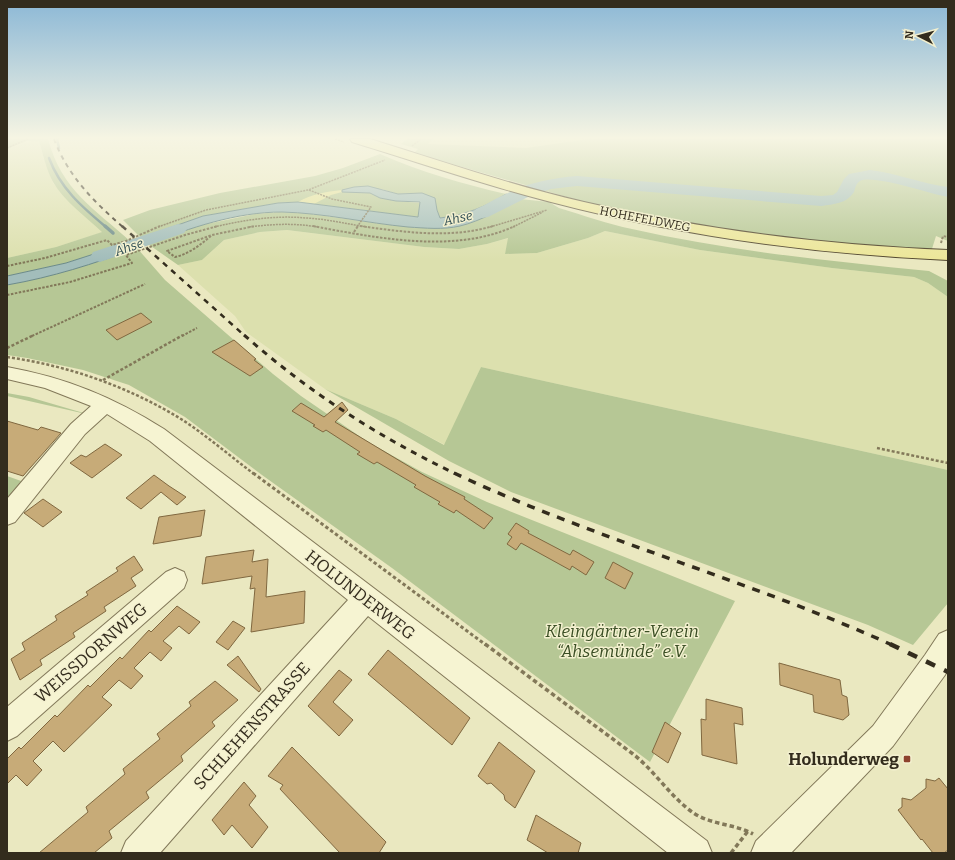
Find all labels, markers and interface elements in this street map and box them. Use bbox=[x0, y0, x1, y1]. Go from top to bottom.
north arrow bbox=[899, 16, 939, 56]
text: N bbox=[903, 30, 917, 40]
street label: HOHEFELDWEG bbox=[598, 203, 692, 235]
water label: Ahse bbox=[441, 208, 474, 229]
water label: Ahse bbox=[112, 235, 145, 259]
street label: HOLUNDERWEG bbox=[301, 546, 419, 644]
street label: WEISSDORNWEG bbox=[30, 598, 152, 708]
park label: Kleingärtner-Verein “Ahsemünde” e.V. bbox=[545, 621, 699, 662]
street label: SCHLEHENSTRASSE bbox=[189, 658, 315, 794]
place label: Holunderweg bbox=[788, 749, 899, 770]
marker: Holunderweg bbox=[902, 754, 912, 764]

